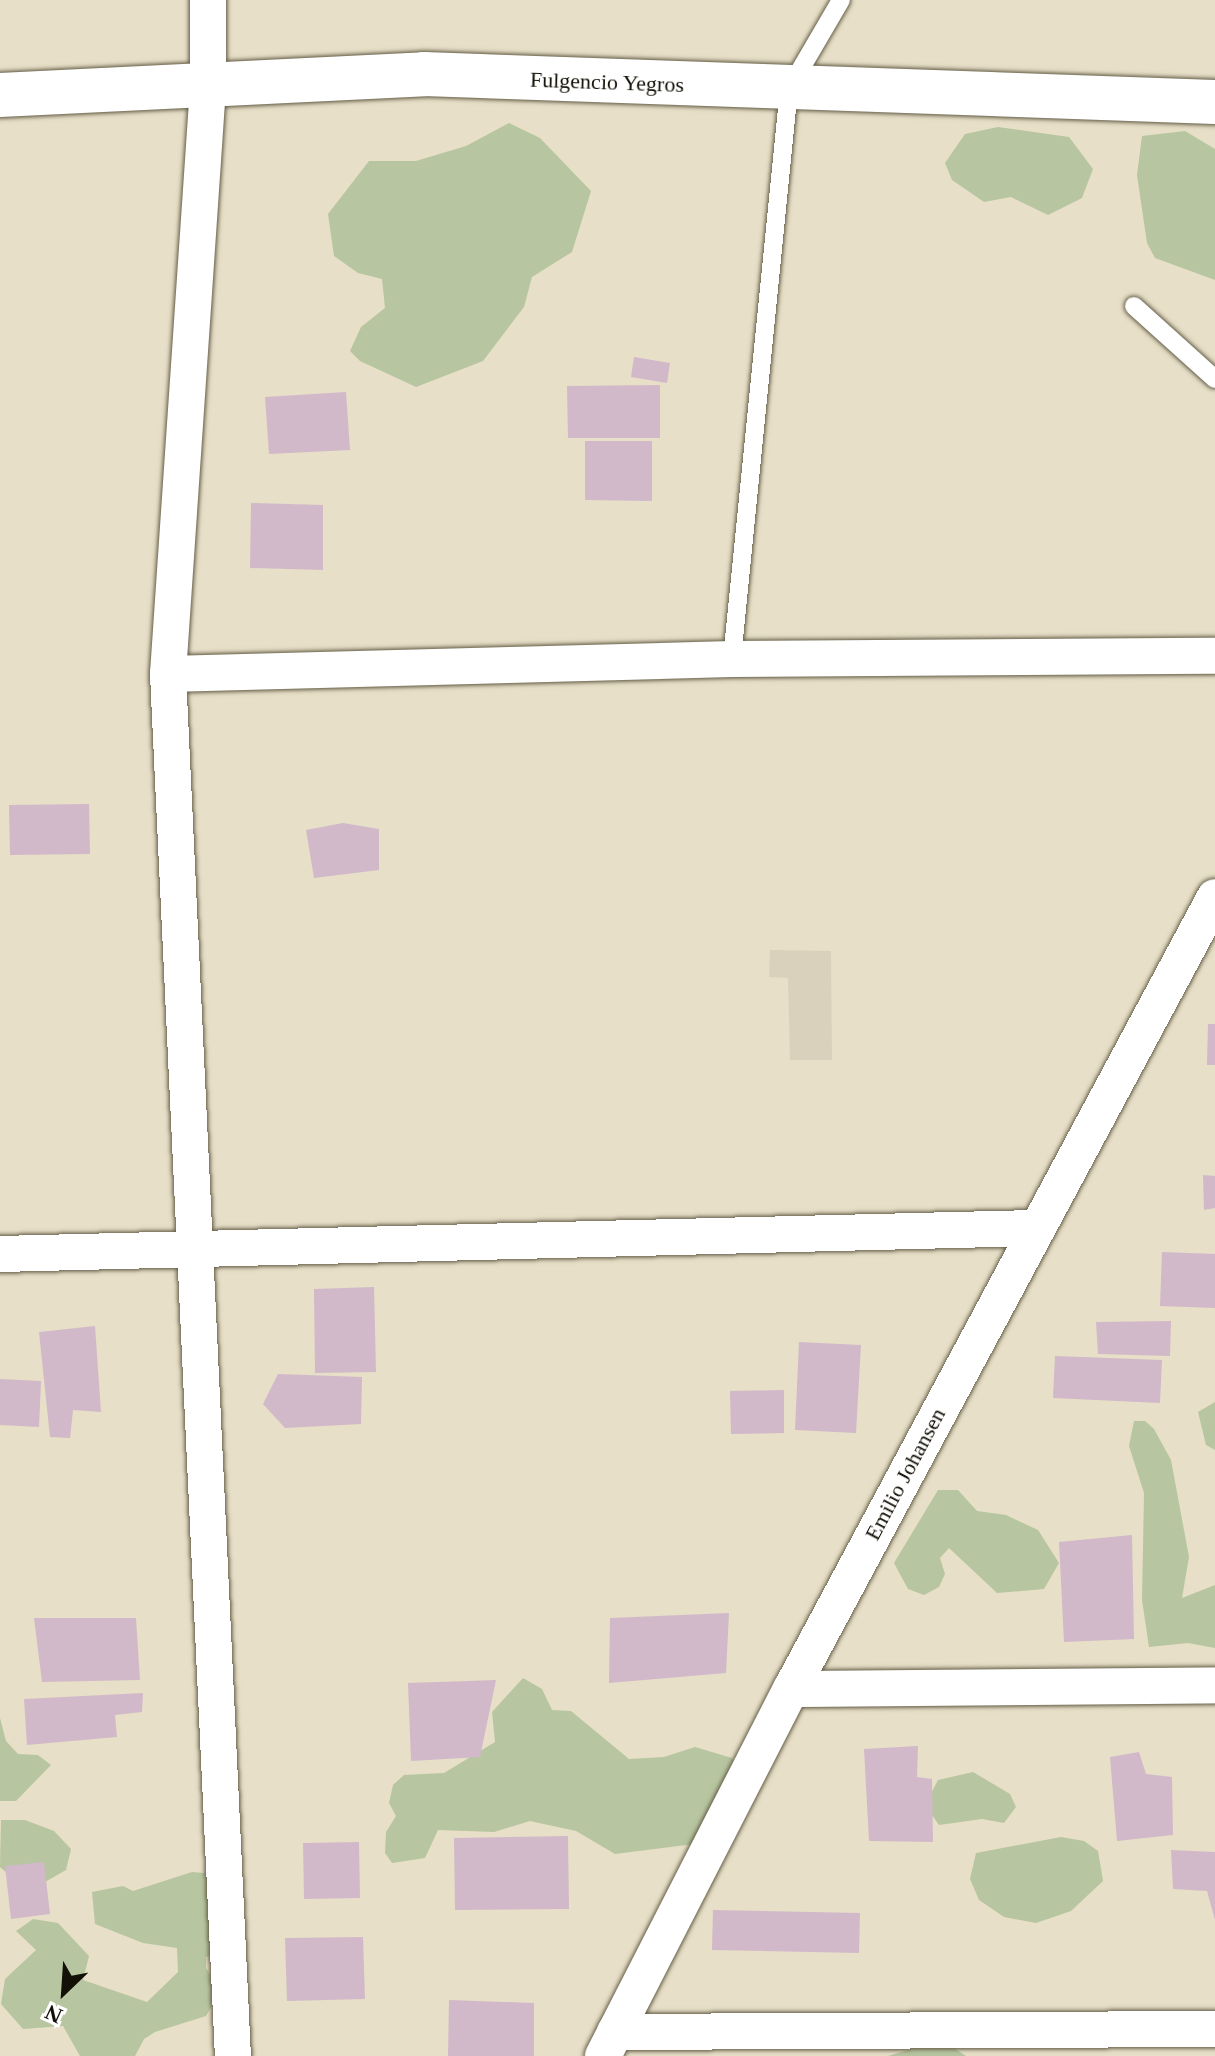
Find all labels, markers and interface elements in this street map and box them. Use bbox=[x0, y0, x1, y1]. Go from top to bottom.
street label: Fulgencio Yegros bbox=[529, 66, 685, 98]
street label: Emilio Johansen bbox=[859, 1403, 951, 1545]
north arrow bbox=[24, 1952, 104, 2032]
text: N bbox=[41, 2000, 66, 2029]

